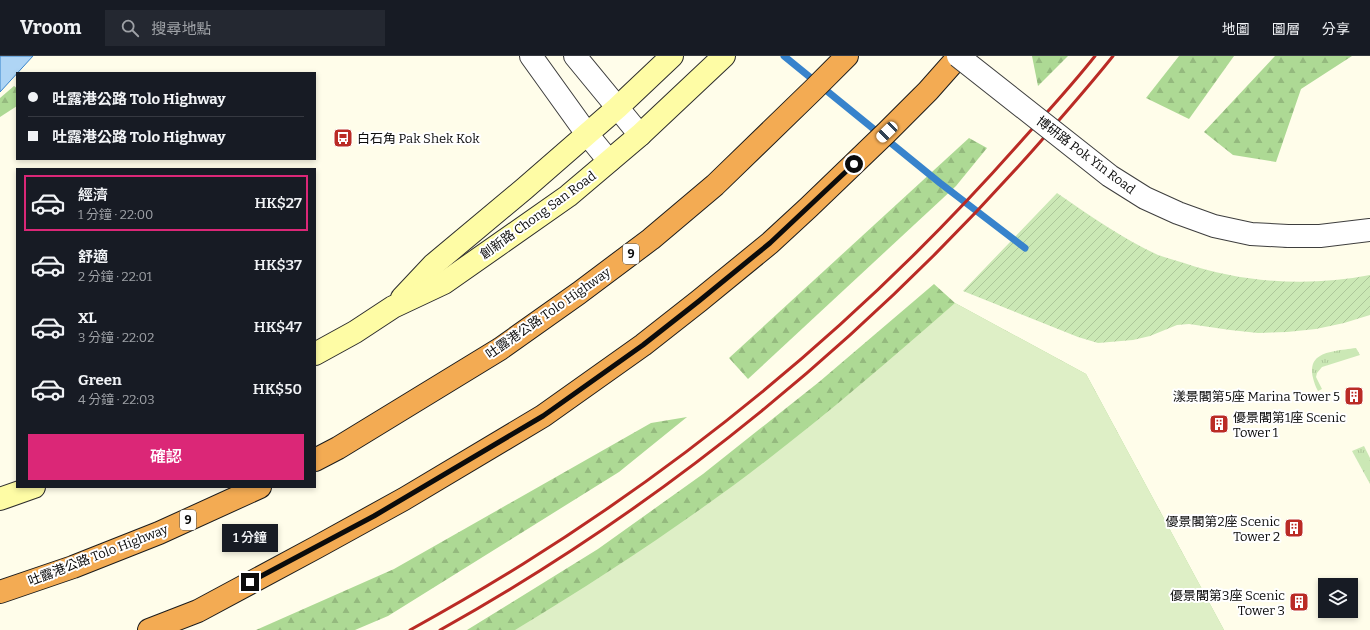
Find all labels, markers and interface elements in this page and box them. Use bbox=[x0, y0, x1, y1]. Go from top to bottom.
search box bbox=[105, 10, 385, 46]
text: Vroom bbox=[20, 16, 81, 39]
icon: search bbox=[119, 17, 141, 39]
text: 搜尋地點 bbox=[151, 20, 212, 38]
text: 地圖 bbox=[1222, 21, 1250, 38]
text: 圖層 bbox=[1272, 21, 1300, 38]
text: 分享 bbox=[1322, 21, 1350, 38]
text: 吐露港公路 Tolo Highway bbox=[52, 90, 226, 108]
street label: 博研路 Pok Yin Road bbox=[1034, 113, 1138, 197]
car bbox=[874, 119, 900, 145]
bus stop icon: 白石角 Pak Shek Kok bbox=[332, 127, 354, 149]
text: 吐露港公路 Tolo Highway bbox=[52, 128, 226, 146]
place label: 白石角 Pak Shek Kok bbox=[357, 131, 480, 146]
route start bbox=[845, 155, 863, 173]
street label: 創新路 Chong San Road bbox=[477, 168, 599, 262]
icon: car bbox=[30, 185, 66, 221]
text: 經濟 bbox=[78, 186, 108, 204]
text: HK$27 bbox=[254, 194, 302, 212]
text: 1 分鐘 · 22:00 bbox=[78, 207, 153, 222]
road number: 9 bbox=[623, 244, 639, 264]
icon: car bbox=[30, 247, 66, 283]
text: 舒適 bbox=[78, 248, 108, 266]
text: HK$37 bbox=[254, 256, 302, 274]
street label: 吐露港公路 Tolo Highway bbox=[483, 264, 613, 362]
text: 2 分鐘 · 22:01 bbox=[78, 269, 152, 284]
icon: car bbox=[30, 309, 66, 345]
text: XL bbox=[78, 309, 97, 327]
text: HK$47 bbox=[254, 318, 302, 336]
text: 3 分鐘 · 22:02 bbox=[78, 330, 154, 345]
icon: car bbox=[30, 371, 66, 407]
text: Green bbox=[78, 371, 122, 389]
text: HK$50 bbox=[253, 380, 302, 398]
building icon: 漾景閣第5座 Marina Tower 5 bbox=[1343, 385, 1365, 407]
place label: 漾景閣第5座 Marina Tower 5 bbox=[1173, 389, 1340, 404]
text: 4 分鐘 · 22:03 bbox=[78, 392, 155, 407]
place label: 優景閣第1座 Scenic Tower 1 bbox=[1233, 410, 1346, 440]
building icon: 優景閣第1座 Scenic Tower 1 bbox=[1208, 413, 1230, 435]
button: 確認 bbox=[28, 434, 304, 480]
road number: 9 bbox=[180, 510, 196, 530]
place label: 優景閣第2座 Scenic Tower 2 bbox=[1165, 514, 1280, 544]
building icon: 優景閣第2座 Scenic Tower 2 bbox=[1283, 517, 1305, 539]
street label: 吐露港公路 Tolo Highway bbox=[26, 521, 170, 589]
callout: 1 分鐘 bbox=[222, 524, 278, 552]
text: 1 分鐘 bbox=[233, 530, 267, 545]
route end bbox=[241, 573, 259, 591]
map controls bbox=[1318, 578, 1358, 618]
button: layers bbox=[1318, 578, 1358, 618]
place label: 優景閣第3座 Scenic Tower 3 bbox=[1170, 588, 1285, 618]
building icon: 優景閣第3座 Scenic Tower 3 bbox=[1288, 591, 1310, 613]

